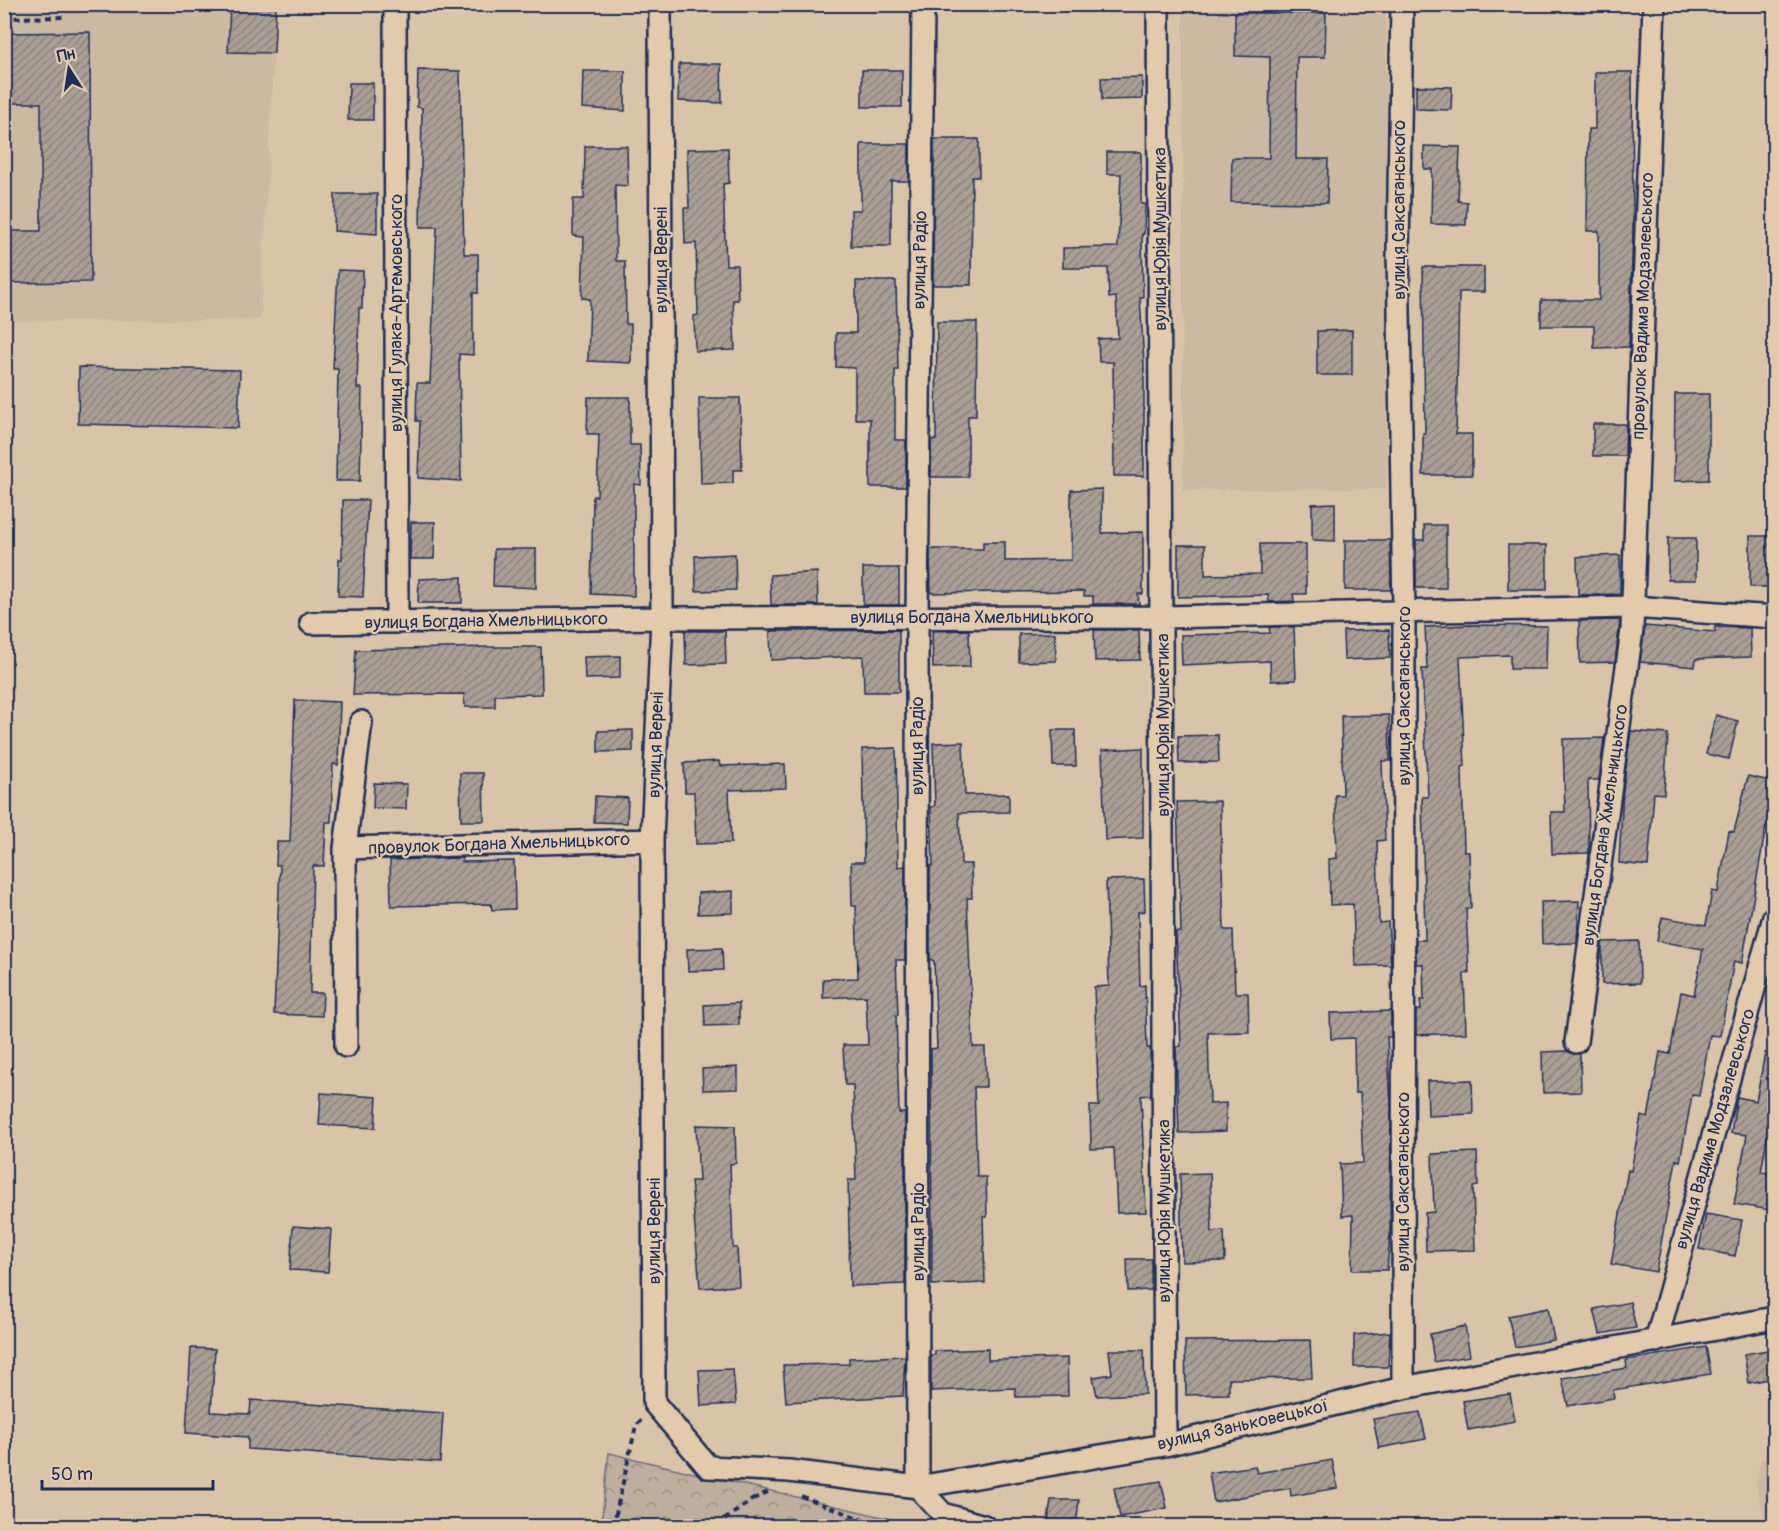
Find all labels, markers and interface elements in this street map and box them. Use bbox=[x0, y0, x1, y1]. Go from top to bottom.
north arrow bbox=[39, 39, 99, 99]
text: Пн bbox=[55, 44, 77, 67]
street label: вулиця Саксаганського bbox=[1388, 120, 1411, 300]
street label: вулиця Юрія Мушкетика bbox=[1149, 147, 1172, 331]
street label: провулок Вадима Модзалевського bbox=[1627, 172, 1659, 440]
street label: вулиця Гулака-Артемовського bbox=[385, 194, 408, 432]
street label: вулиця Верені bbox=[650, 207, 673, 313]
street label: вулиця Радіо bbox=[908, 210, 932, 310]
street label: вулиця Богдана Хмельницького bbox=[850, 606, 1094, 629]
street label: вулиця Саксаганського bbox=[1393, 606, 1416, 786]
street label: вулиця Богдана Хмельницького bbox=[364, 607, 608, 635]
street label: вулиця Юрія Мушкетика bbox=[1152, 633, 1175, 817]
street label: вулиця Верені bbox=[643, 691, 669, 799]
street label: вулиця Радіо bbox=[906, 696, 929, 795]
street label: вулиця Богдана Хмельницького bbox=[1577, 703, 1633, 947]
street label: провулок Богдана Хмельницького bbox=[368, 828, 631, 860]
street label: вулиця Вадима Модзалевського bbox=[1670, 1006, 1760, 1252]
street label: вулиця Саксаганського bbox=[1392, 1092, 1415, 1272]
street label: вулиця Юрія Мушкетика bbox=[1153, 1119, 1176, 1303]
street label: вулиця Верені bbox=[643, 1178, 666, 1284]
street label: вулиця Радіо bbox=[907, 1182, 930, 1281]
street label: вулиця Заньковецької bbox=[1155, 1394, 1331, 1456]
scale bar bbox=[42, 1453, 213, 1491]
text: 50 m bbox=[51, 1463, 93, 1486]

